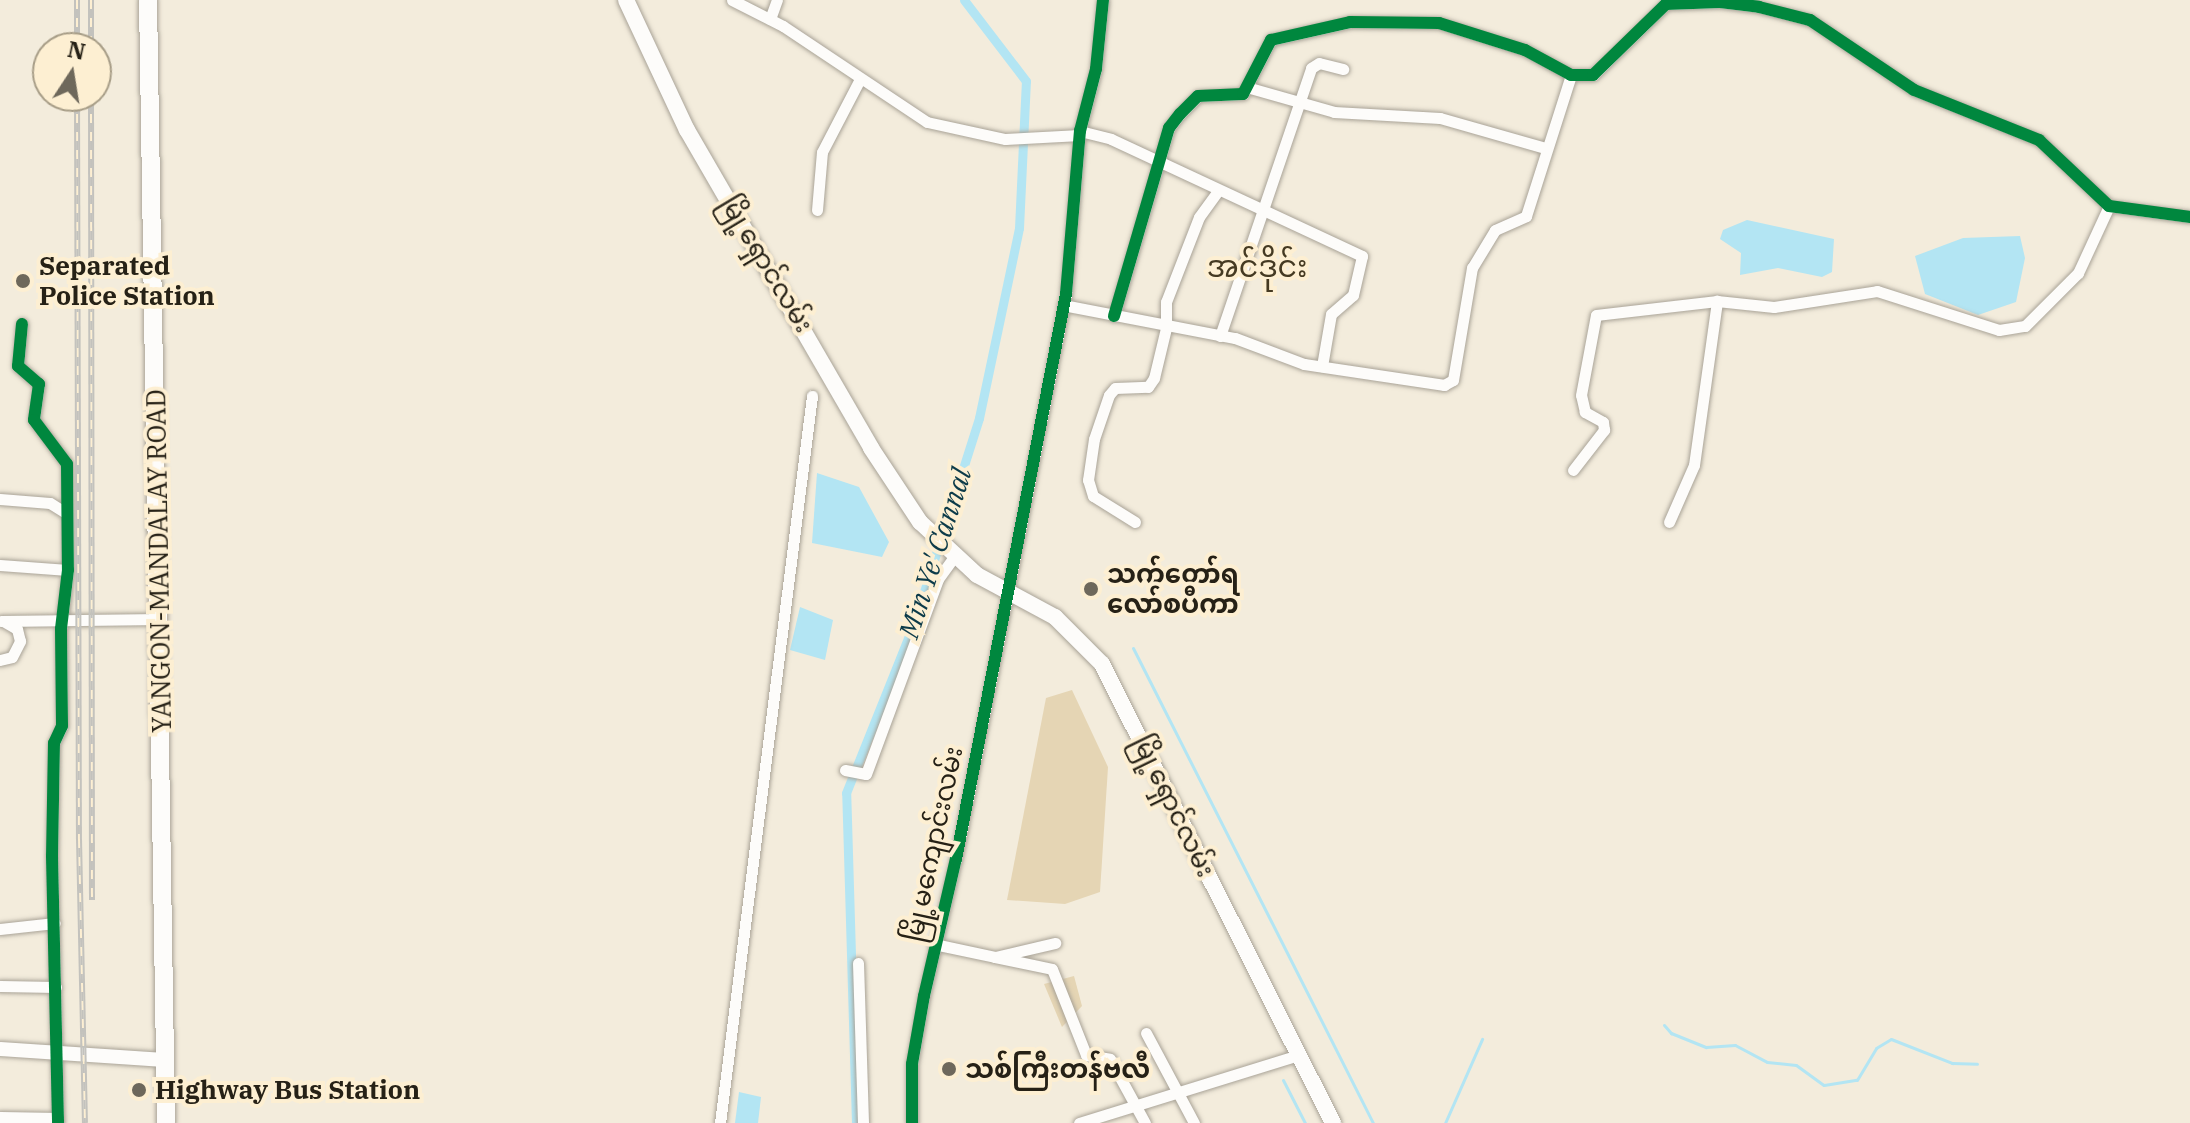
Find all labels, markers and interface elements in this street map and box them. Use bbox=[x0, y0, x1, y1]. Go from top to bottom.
north arrow bbox=[32, 32, 112, 112]
text: N bbox=[65, 34, 88, 66]
street label: မြို့ရှောင်လမ်း bbox=[714, 190, 820, 338]
district label: အင်ဒိုင်း bbox=[1207, 248, 1307, 284]
place label: Separated Police Station bbox=[39, 250, 215, 312]
marker: Separated Police Station bbox=[14, 272, 32, 290]
street label: YANGON-MANDALAY ROAD bbox=[140, 389, 178, 733]
water label: Min Ye' Cannal bbox=[892, 464, 978, 642]
place label: သက်တော်ရ လော်စပီကာ bbox=[1107, 558, 1239, 620]
marker: သက်တော်ရ လော်စပီကာ bbox=[1082, 580, 1100, 598]
street label: မြို့ရှောင်လမ်း bbox=[1126, 730, 1222, 882]
street label: မြို့မကျောင်းလမ်း bbox=[897, 744, 969, 944]
place label: သစ်ကြီးတန်ဗလီ bbox=[965, 1053, 1150, 1085]
marker: သစ်ကြီးတန်ဗလီ bbox=[940, 1060, 958, 1078]
place label: Highway Bus Station bbox=[155, 1074, 420, 1106]
marker: Highway Bus Station bbox=[130, 1081, 148, 1099]

